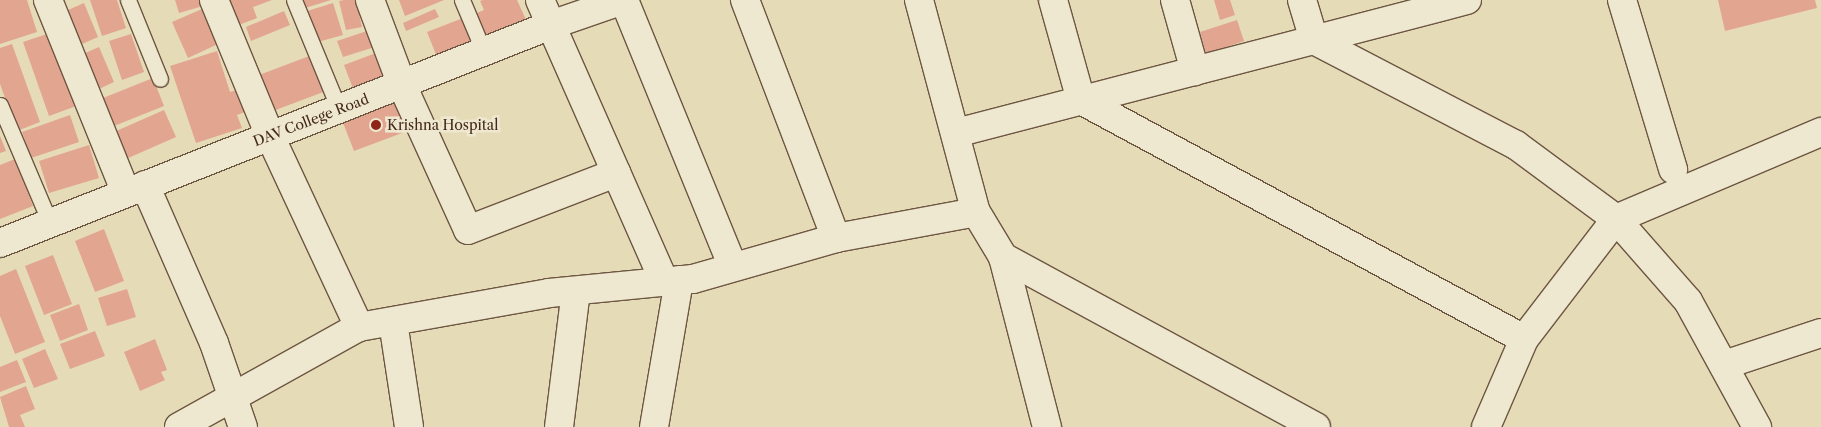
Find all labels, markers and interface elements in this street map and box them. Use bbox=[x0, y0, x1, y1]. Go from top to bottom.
street label: DAV College Road bbox=[251, 90, 371, 150]
place label: Krishna Hospital bbox=[387, 117, 499, 133]
marker: Krishna Hospital bbox=[369, 118, 383, 132]

